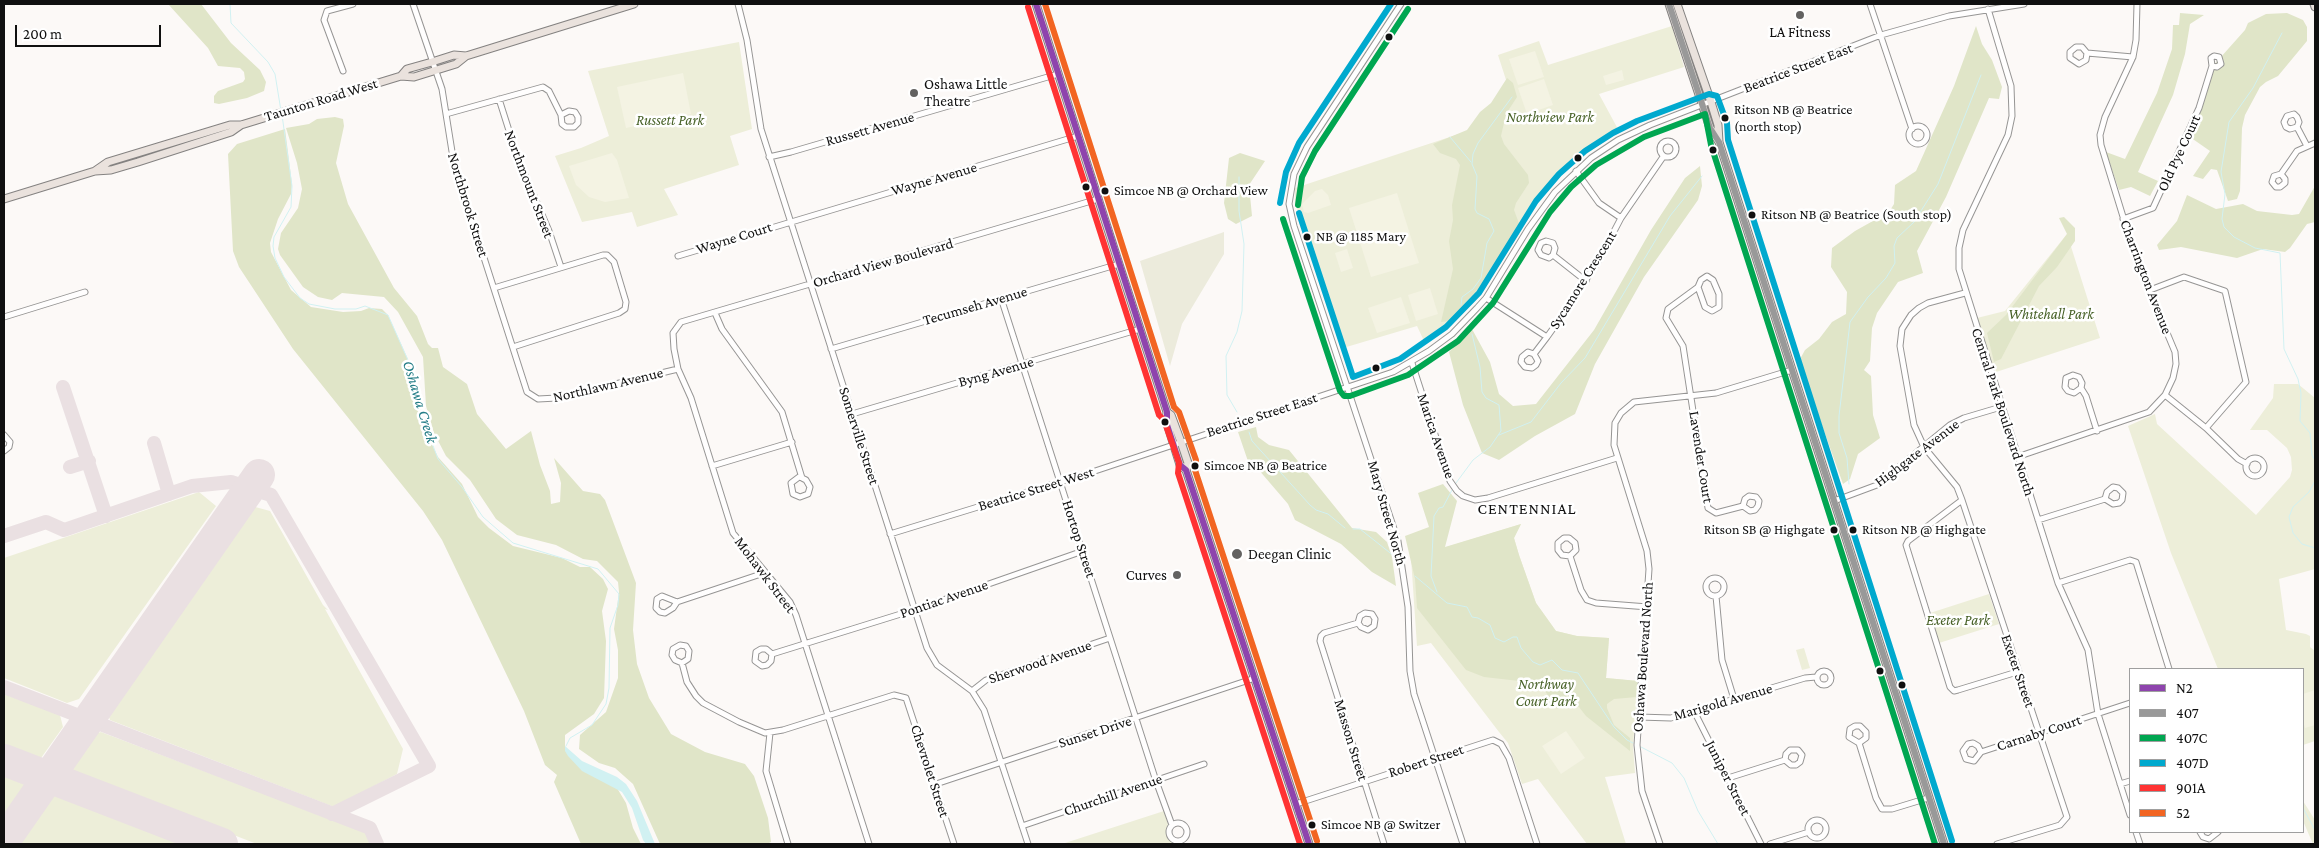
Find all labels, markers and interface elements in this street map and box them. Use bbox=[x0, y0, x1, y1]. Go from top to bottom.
marker: LA Fitness bbox=[1794, 9, 1806, 21]
scale bar bbox=[18, 15, 164, 47]
place label: LA Fitness bbox=[1769, 23, 1831, 41]
text: 200 m bbox=[23, 26, 62, 42]
unlabelled marker bbox=[1384, 32, 1394, 42]
street label: Beatrice Street East bbox=[1741, 39, 1855, 97]
street label: Taunton Road West bbox=[262, 74, 380, 126]
place label: Oshawa Little Theatre bbox=[924, 75, 1007, 110]
marker: Oshawa Little Theatre bbox=[908, 87, 920, 99]
place label: Ritson NB @ Beatrice (north stop) bbox=[1734, 102, 1852, 134]
street label: Russett Avenue bbox=[824, 108, 916, 150]
park label: Northview Park bbox=[1506, 108, 1594, 126]
park label: Russett Park bbox=[636, 111, 704, 129]
street label: Old Pye Court bbox=[2153, 112, 2205, 194]
marker: Ritson NB @ Beatrice (north stop) bbox=[1720, 113, 1730, 123]
street label: Northmount Street bbox=[500, 128, 558, 240]
unlabelled marker bbox=[1708, 145, 1718, 155]
street label: Northbrook Street bbox=[444, 151, 492, 259]
unlabelled marker bbox=[1573, 153, 1583, 163]
street label: Wayne Avenue bbox=[889, 158, 979, 200]
unlabelled marker bbox=[1081, 182, 1091, 192]
place label: Simcoe NB @ Orchard View bbox=[1114, 183, 1268, 199]
marker: Simcoe NB @ Orchard View bbox=[1100, 186, 1110, 196]
place label: Ritson NB @ Beatrice (South stop) bbox=[1761, 207, 1952, 223]
marker: Ritson NB @ Beatrice (South stop) bbox=[1747, 210, 1757, 220]
street label: Charrington Avenue bbox=[2116, 217, 2176, 337]
street label: Wayne Court bbox=[694, 218, 774, 258]
street label: Sycamore Crescent bbox=[1545, 227, 1621, 333]
place label: NB @ 1185 Mary bbox=[1316, 229, 1406, 245]
marker: NB @ 1185 Mary bbox=[1302, 232, 1312, 242]
street label: Orchard View Boulevard bbox=[811, 234, 955, 292]
street label: Tecumseh Avenue bbox=[921, 282, 1029, 330]
park label: Whitehall Park bbox=[2008, 305, 2094, 323]
street label: Central Park Boulevard North bbox=[1967, 326, 2039, 498]
street label: Byng Avenue bbox=[956, 353, 1036, 391]
water label: Oshawa Creek bbox=[398, 358, 442, 446]
unlabelled marker bbox=[1371, 363, 1381, 373]
street label: Northlawn Avenue bbox=[551, 364, 665, 406]
street label: Somerville Street bbox=[835, 385, 883, 487]
street label: Beatrice Street East bbox=[1204, 389, 1320, 441]
street label: Marica Avenue bbox=[1413, 391, 1459, 481]
street label: Lavender Court bbox=[1685, 410, 1717, 504]
street label: Highgate Avenue bbox=[1871, 415, 1963, 491]
unlabelled marker bbox=[1160, 417, 1170, 427]
place label: Simcoe NB @ Beatrice bbox=[1204, 458, 1327, 474]
street label: Mary Street North bbox=[1363, 459, 1411, 567]
marker: Simcoe NB @ Beatrice bbox=[1190, 461, 1200, 471]
street label: Beatrice Street West bbox=[976, 463, 1096, 515]
street label: Hortop Street bbox=[1058, 498, 1100, 580]
district label: CENTENNIAL bbox=[1476, 499, 1578, 519]
place label: Ritson SB @ Highgate bbox=[1704, 522, 1825, 538]
place label: Ritson NB @ Highgate bbox=[1862, 522, 1986, 538]
marker: Ritson SB @ Highgate bbox=[1829, 525, 1839, 535]
marker: Ritson NB @ Highgate bbox=[1848, 525, 1858, 535]
street label: Mohawk Street bbox=[730, 533, 800, 617]
place label: Deegan Clinic bbox=[1248, 545, 1331, 563]
marker: Deegan Clinic bbox=[1230, 547, 1244, 561]
place label: Curves bbox=[1126, 566, 1167, 584]
marker: Curves bbox=[1171, 569, 1183, 581]
street label: Pontiac Avenue bbox=[898, 576, 990, 622]
street label: Oshawa Boulevard North bbox=[1629, 581, 1657, 733]
park label: Exeter Park bbox=[1926, 611, 1990, 629]
street label: Exeter Street bbox=[1997, 632, 2039, 710]
street label: Sherwood Avenue bbox=[986, 636, 1094, 688]
unlabelled marker bbox=[1875, 666, 1885, 676]
legend bbox=[2129, 668, 2304, 833]
park label: Northway Court Park bbox=[1515, 675, 1577, 710]
street label: Marigold Avenue bbox=[1671, 679, 1775, 725]
unlabelled marker bbox=[1897, 680, 1907, 690]
text: N2 bbox=[2176, 680, 2193, 696]
street label: Masson Street bbox=[1330, 697, 1372, 783]
text: 407 bbox=[2176, 705, 2199, 721]
street label: Carnaby Court bbox=[1994, 711, 2084, 755]
street label: Sunset Drive bbox=[1056, 712, 1134, 752]
street label: Chevrolet Street bbox=[907, 722, 953, 820]
text: 407C bbox=[2176, 730, 2207, 746]
street label: Juniper Street bbox=[1701, 737, 1755, 819]
street label: Robert Street bbox=[1386, 740, 1466, 782]
text: 407D bbox=[2176, 755, 2209, 771]
street label: Churchill Avenue bbox=[1061, 770, 1165, 820]
text: 901A bbox=[2176, 780, 2206, 796]
text: 52 bbox=[2176, 805, 2190, 821]
place label: Simcoe NB @ Switzer bbox=[1321, 817, 1440, 833]
marker: Simcoe NB @ Switzer bbox=[1307, 820, 1317, 830]

